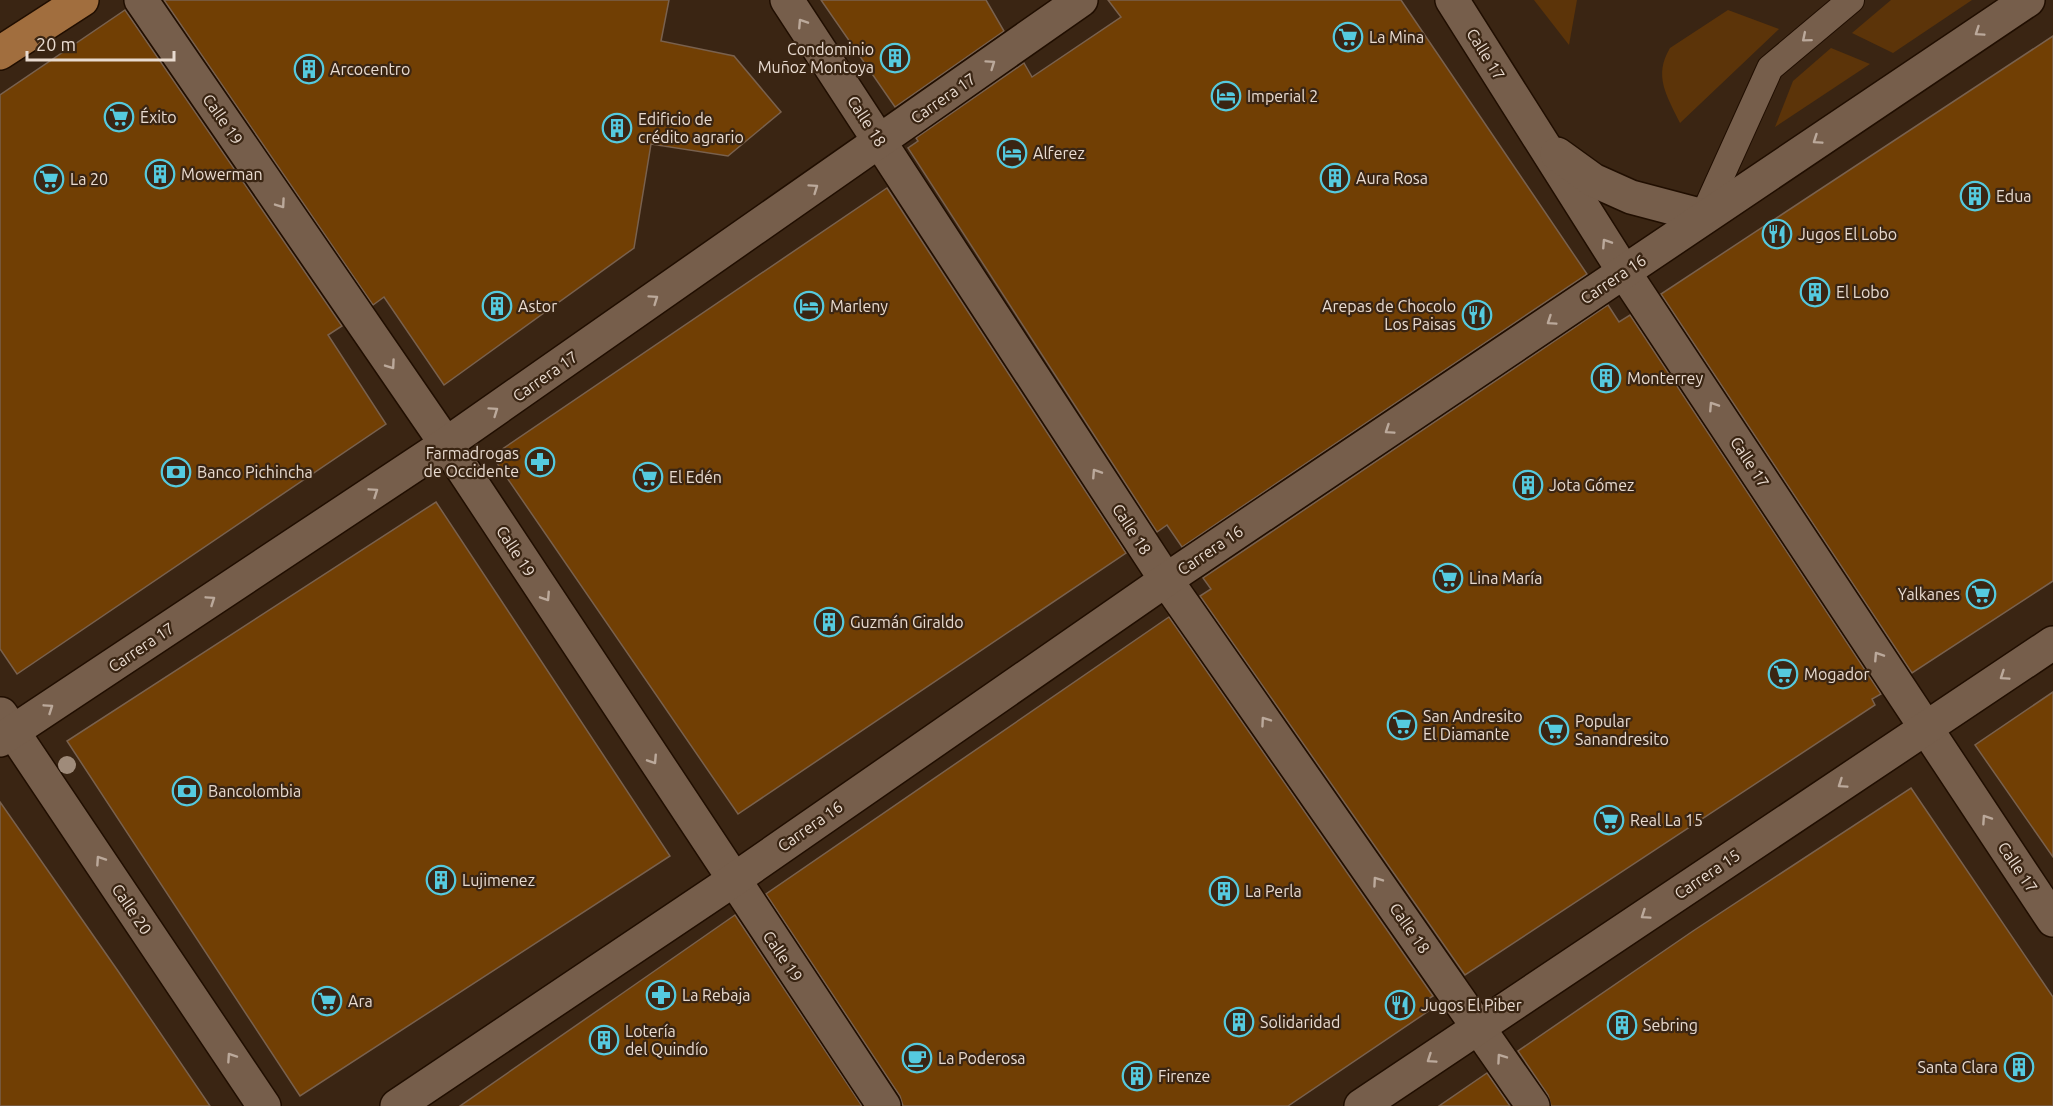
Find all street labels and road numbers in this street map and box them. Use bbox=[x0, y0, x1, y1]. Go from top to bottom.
street label: Calle 17 bbox=[1463, 25, 1509, 83]
street label: Carrera 17 bbox=[907, 69, 979, 127]
street label: Calle 19 bbox=[199, 90, 247, 148]
street label: Calle 18 bbox=[844, 92, 890, 150]
street label: Carrera 16 bbox=[1577, 251, 1649, 307]
street label: Carrera 17 bbox=[509, 347, 581, 405]
street label: Calle 17 bbox=[1727, 433, 1773, 491]
street label: Calle 18 bbox=[1109, 500, 1155, 558]
street label: Calle 19 bbox=[493, 522, 539, 580]
street label: Carrera 16 bbox=[1174, 522, 1246, 578]
street label: Carrera 17 bbox=[105, 619, 177, 675]
street label: Carrera 16 bbox=[774, 797, 846, 855]
street label: Calle 17 bbox=[1995, 838, 2041, 896]
street label: Carrera 15 bbox=[1671, 846, 1743, 902]
street label: Calle 20 bbox=[109, 880, 155, 938]
street label: Calle 18 bbox=[1386, 899, 1434, 957]
street label: Calle 19 bbox=[760, 927, 806, 985]

